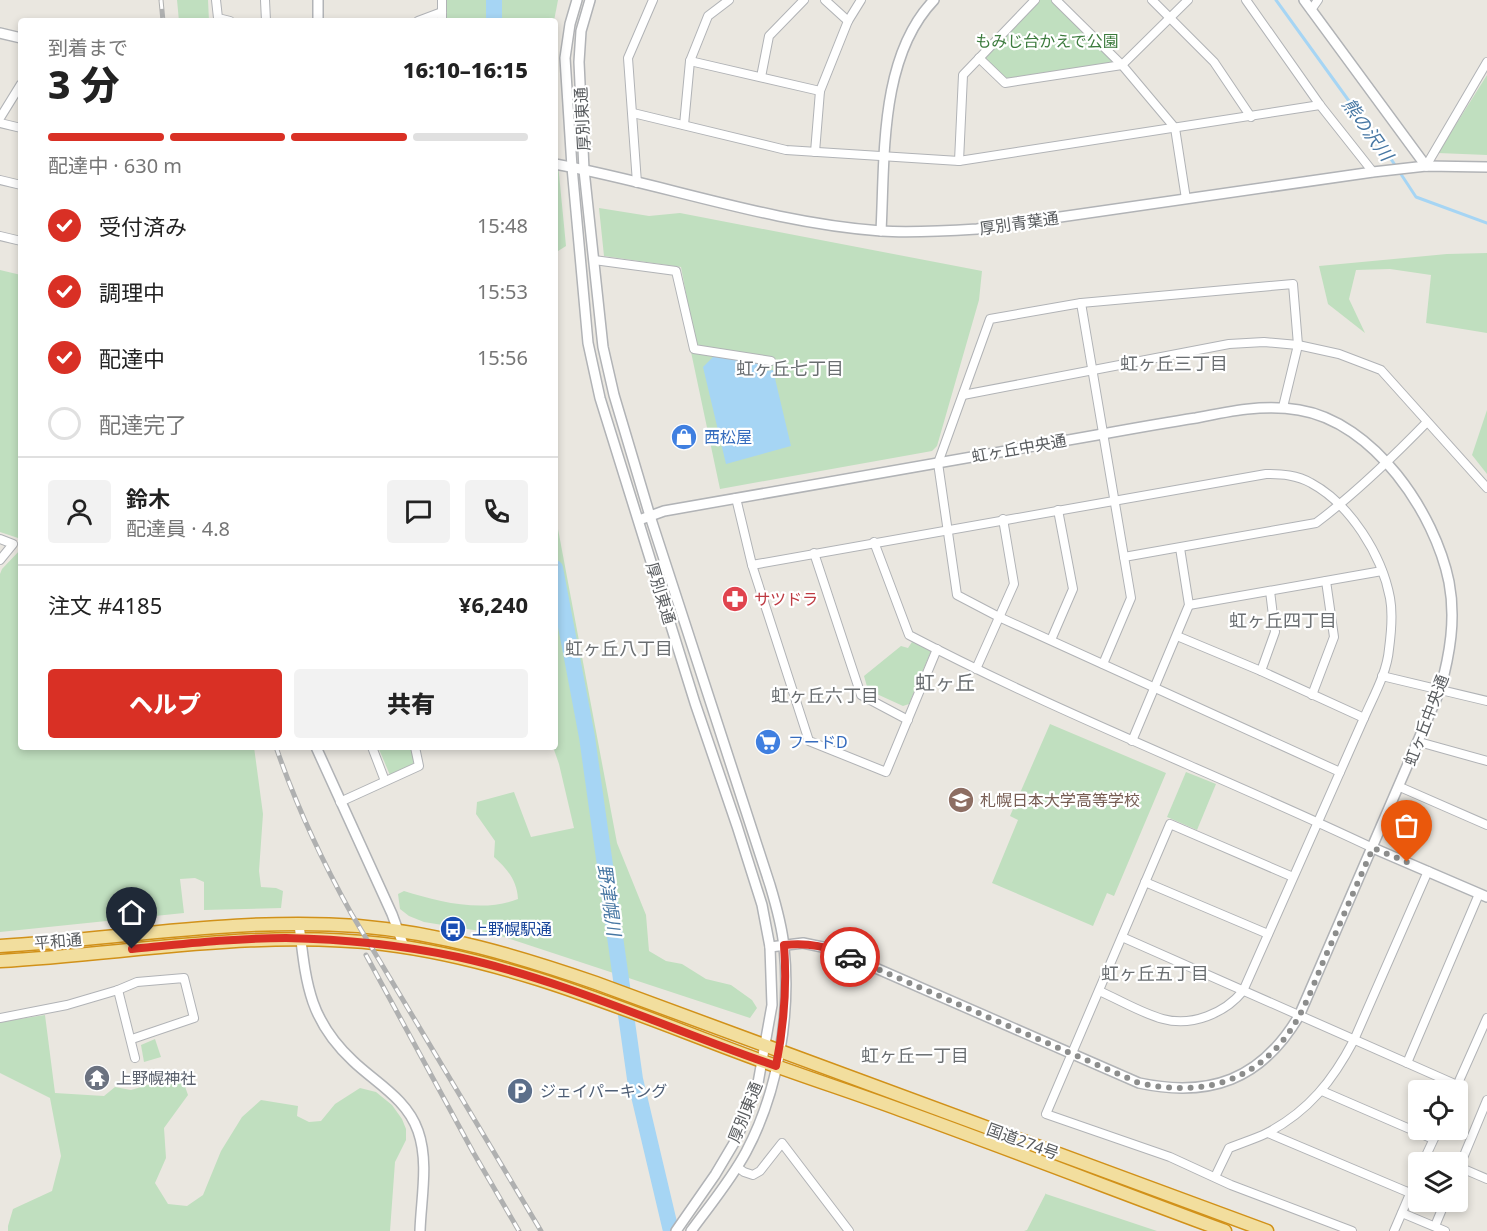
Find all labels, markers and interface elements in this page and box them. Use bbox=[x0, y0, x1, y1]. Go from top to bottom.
park label: もみじ台かえで公園 bbox=[975, 30, 1119, 52]
text: 到着まで bbox=[48, 34, 128, 61]
text: 16:10–16:15 bbox=[403, 54, 528, 84]
text: 3 分 bbox=[48, 57, 120, 110]
street label: 厚別東通 bbox=[569, 86, 595, 152]
water label: 熊の沢川 bbox=[1337, 93, 1400, 167]
text: 配達中 · 630 m bbox=[48, 152, 182, 179]
street label: 厚別青葉通 bbox=[978, 207, 1060, 239]
icon: check bbox=[48, 209, 81, 242]
text: 受付済み bbox=[99, 211, 187, 241]
text: 15:48 bbox=[477, 212, 528, 239]
icon: check bbox=[48, 275, 81, 308]
text: 調理中 bbox=[99, 277, 165, 307]
text: 15:53 bbox=[477, 278, 528, 305]
icon: check bbox=[48, 341, 81, 374]
text: 配達中 bbox=[99, 343, 165, 373]
text: 15:56 bbox=[477, 344, 528, 371]
district label: 虹ヶ丘三丁目 bbox=[1120, 351, 1228, 375]
district label: 虹ヶ丘七丁目 bbox=[736, 356, 844, 380]
text: 配達完了 bbox=[99, 409, 187, 439]
shop icon: 西松屋 bbox=[669, 422, 699, 452]
place label: 西松屋 bbox=[704, 426, 752, 448]
street label: 虹ヶ丘中央通 bbox=[970, 429, 1068, 467]
button: person bbox=[48, 480, 111, 543]
button: chat bbox=[387, 480, 450, 543]
button: phone bbox=[465, 480, 528, 543]
text: 鈴木 bbox=[126, 483, 170, 513]
text: 配達員 · 4.8 bbox=[126, 515, 230, 542]
street label: 厚別東通 bbox=[641, 559, 681, 627]
pharmacy icon: サツドラ bbox=[720, 584, 750, 614]
place label: サツドラ bbox=[754, 588, 818, 610]
text: ¥6,240 bbox=[459, 589, 528, 619]
text: 注文 #4185 bbox=[48, 590, 162, 620]
district label: 虹ヶ丘四丁目 bbox=[1229, 608, 1337, 632]
district label: 虹ヶ丘八丁目 bbox=[565, 636, 673, 660]
button: ヘルプ bbox=[48, 669, 282, 738]
button: 共有 bbox=[294, 669, 528, 738]
district label: 虹ヶ丘 bbox=[915, 669, 975, 696]
street label: 虹ヶ丘中央通 bbox=[1399, 671, 1453, 769]
district label: 虹ヶ丘六丁目 bbox=[771, 683, 879, 707]
supermarket icon: フードD bbox=[753, 727, 783, 757]
place label: フードD bbox=[788, 731, 848, 753]
school or university icon: 札幌日本大学高等学校 bbox=[946, 785, 976, 815]
place label: 札幌日本大学高等学校 bbox=[980, 789, 1140, 811]
pin bbox=[1381, 800, 1432, 862]
icon: bag bbox=[1390, 809, 1423, 842]
water label: 野津幌川 bbox=[593, 863, 627, 939]
pin bbox=[106, 887, 157, 949]
icon: home bbox=[115, 896, 148, 929]
bus stop icon: 上野幌駅通 bbox=[438, 914, 468, 944]
place label: 上野幌駅通 bbox=[472, 918, 552, 940]
courier bbox=[820, 927, 880, 987]
street label: 平和通 bbox=[33, 928, 83, 954]
icon: car bbox=[834, 941, 867, 974]
district label: 虹ヶ丘五丁目 bbox=[1101, 961, 1209, 985]
district label: 虹ヶ丘一丁目 bbox=[861, 1043, 969, 1067]
temple icon: 上野幌神社 bbox=[82, 1063, 112, 1093]
place label: 上野幌神社 bbox=[116, 1067, 196, 1089]
parking icon: ジェイパーキング bbox=[505, 1076, 535, 1106]
street label: 厚別東通 bbox=[723, 1078, 767, 1146]
place label: ジェイパーキング bbox=[540, 1080, 667, 1102]
map controls bbox=[1408, 1080, 1468, 1212]
button: locate bbox=[1408, 1080, 1468, 1140]
street label: 国道274号 bbox=[984, 1118, 1062, 1164]
button: layers bbox=[1408, 1152, 1468, 1212]

